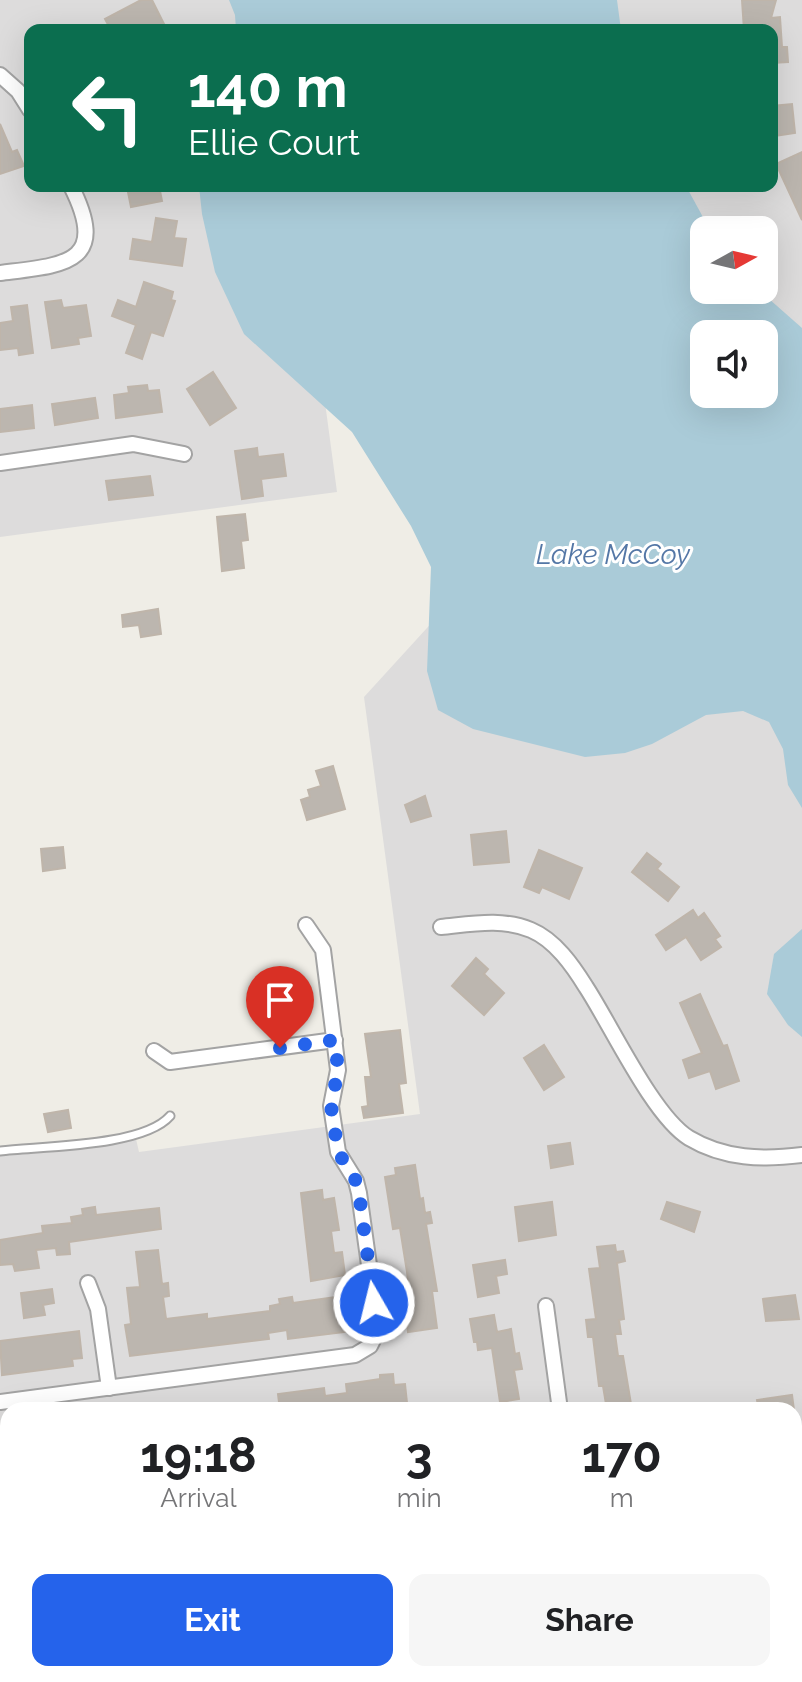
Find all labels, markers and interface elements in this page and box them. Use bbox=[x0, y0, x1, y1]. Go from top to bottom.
text: 140 m bbox=[188, 54, 348, 120]
icon: left bbox=[56, 56, 160, 160]
text: Ellie Court bbox=[188, 121, 360, 163]
north arrow bbox=[690, 216, 778, 304]
map controls bbox=[690, 216, 778, 408]
button: sound bbox=[690, 320, 778, 408]
water label: Lake McCoy bbox=[536, 538, 691, 571]
pin bbox=[246, 966, 314, 1048]
icon: arrive bbox=[258, 978, 302, 1022]
position arrow bbox=[332, 1261, 416, 1345]
text: 19:18 bbox=[140, 1427, 257, 1483]
text: 3 bbox=[406, 1427, 433, 1483]
text: 170 bbox=[582, 1427, 662, 1483]
text: Arrival bbox=[160, 1483, 237, 1513]
text: min bbox=[397, 1483, 442, 1513]
text: m bbox=[610, 1483, 634, 1513]
button: Exit bbox=[32, 1574, 393, 1666]
button: Share bbox=[409, 1574, 770, 1666]

